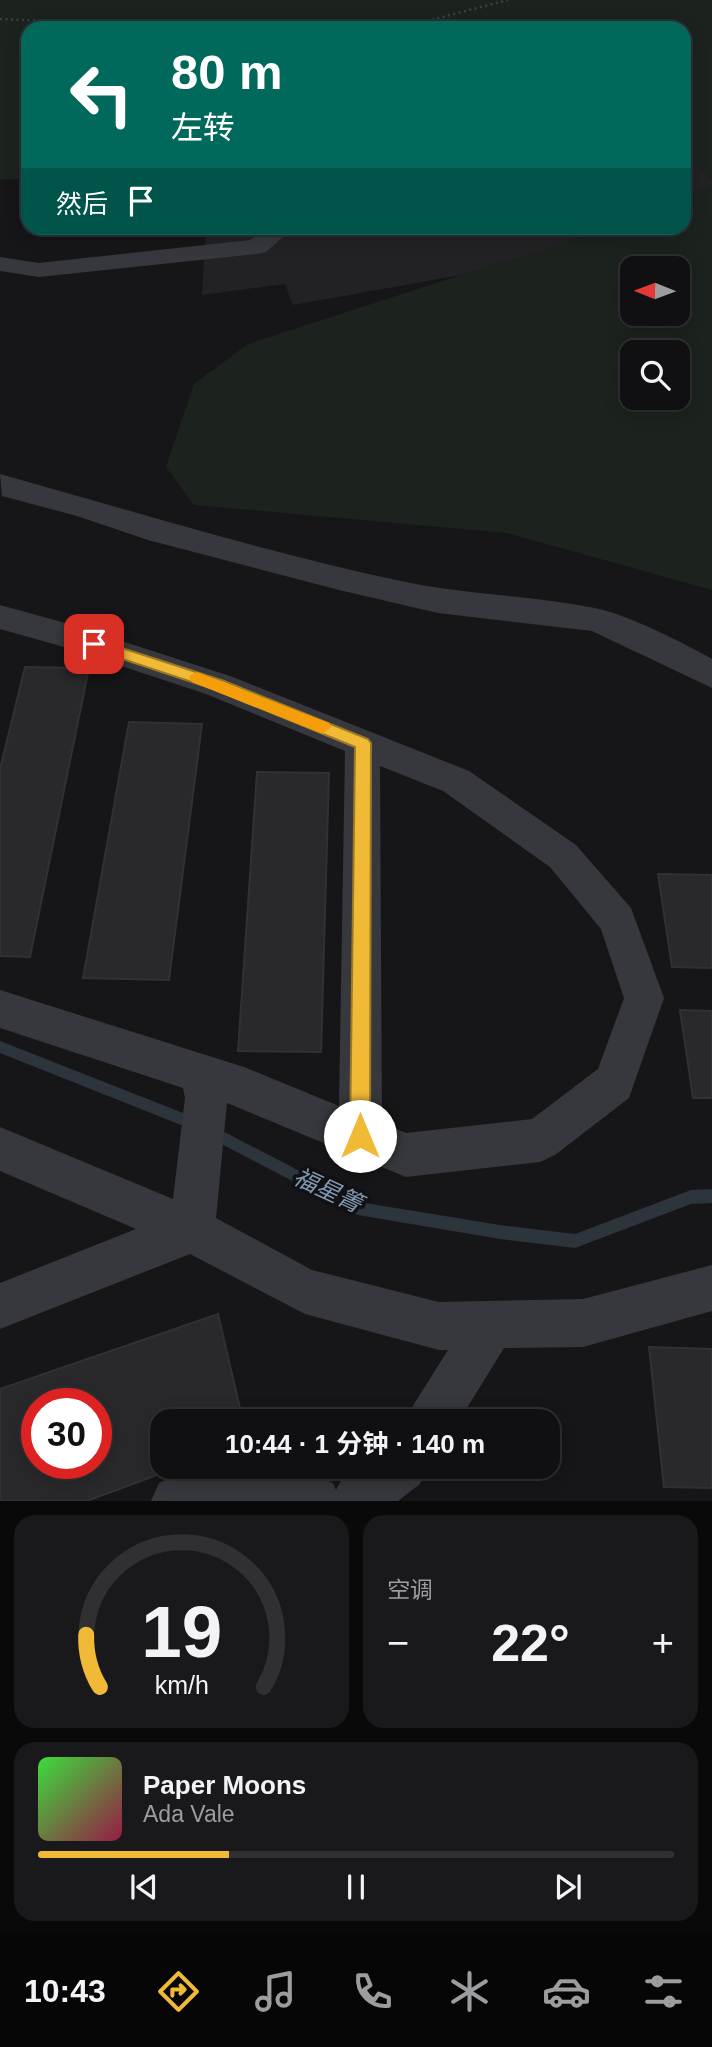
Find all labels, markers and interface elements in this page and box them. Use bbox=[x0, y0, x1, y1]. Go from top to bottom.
text: 80 m bbox=[171, 45, 283, 99]
icon: left bbox=[56, 49, 147, 140]
text: 左转 bbox=[171, 110, 235, 146]
icon: arrive bbox=[122, 182, 160, 220]
text: 然后 bbox=[56, 189, 108, 219]
north arrow bbox=[620, 256, 690, 326]
map controls bbox=[620, 256, 690, 410]
button: search bbox=[620, 340, 690, 410]
pin bbox=[64, 614, 124, 674]
icon: arrive bbox=[75, 625, 113, 663]
position arrow bbox=[323, 1099, 397, 1173]
water label: 福星箐 bbox=[290, 1163, 370, 1219]
speed limit sign: 30 bbox=[21, 1388, 112, 1479]
text: 10:44 · 1 分钟 · 140 m bbox=[225, 1429, 485, 1459]
text: 空调 bbox=[387, 1577, 433, 1603]
text: 19 bbox=[141, 1592, 222, 1673]
text: 22° bbox=[491, 1614, 570, 1672]
text: − bbox=[387, 1622, 409, 1664]
text: + bbox=[652, 1622, 674, 1664]
text: km/h bbox=[154, 1671, 209, 1699]
text: Paper Moons bbox=[143, 1770, 306, 1800]
text: Ada Vale bbox=[143, 1801, 235, 1827]
icon: previous bbox=[125, 1868, 163, 1906]
icon: pause bbox=[337, 1868, 375, 1906]
icon: next bbox=[549, 1868, 587, 1906]
icon: directions bbox=[154, 1967, 203, 2016]
icon: music bbox=[251, 1967, 300, 2016]
icon: phone bbox=[348, 1967, 397, 2016]
icon: climate bbox=[445, 1967, 494, 2016]
icon: car bbox=[542, 1967, 591, 2016]
icon: filters bbox=[639, 1967, 688, 2016]
text: 10:43 bbox=[24, 1973, 106, 2009]

